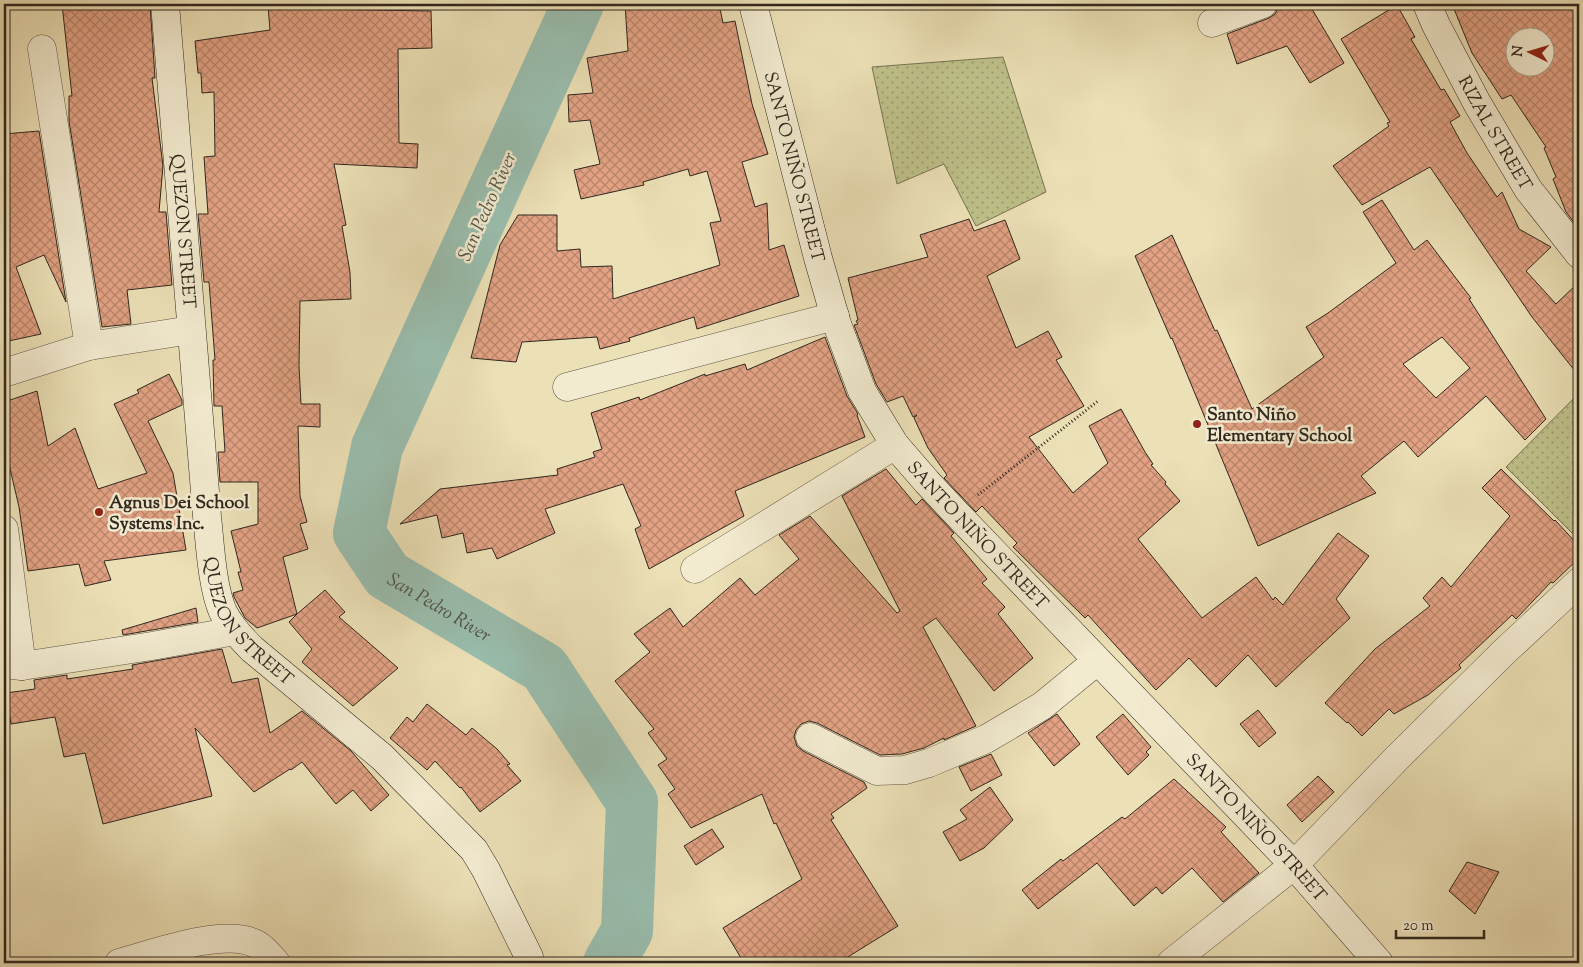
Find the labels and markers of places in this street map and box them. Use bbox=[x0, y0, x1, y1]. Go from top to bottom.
place label: Santo Niño Elementary School bbox=[1207, 403, 1353, 450]
marker: Santo Niño Elementary School bbox=[1191, 418, 1203, 430]
place label: Agnus Dei School Systems Inc. bbox=[109, 491, 250, 538]
marker: Agnus Dei School Systems Inc. bbox=[93, 506, 105, 518]

